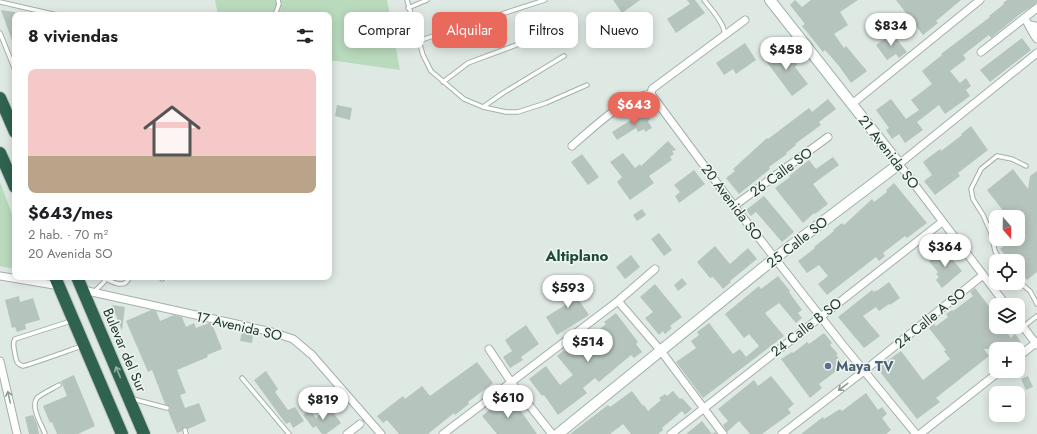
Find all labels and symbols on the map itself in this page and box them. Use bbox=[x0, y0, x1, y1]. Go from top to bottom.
pin: $834 bbox=[867, 13, 915, 47]
pin: $458 bbox=[762, 37, 810, 71]
pin: $643 bbox=[610, 92, 658, 126]
street label: 21 Avenida SO bbox=[854, 111, 924, 193]
street label: 26 Calle SO bbox=[746, 142, 816, 202]
street label: 20 Avenida SO bbox=[697, 160, 767, 244]
north arrow bbox=[989, 210, 1025, 246]
street label: 25 Calle SO bbox=[762, 212, 832, 272]
pin: $364 bbox=[921, 234, 969, 268]
district label: Altiplano bbox=[545, 245, 609, 267]
pin: $593 bbox=[544, 275, 592, 309]
street label: 24 Calle A SO bbox=[890, 283, 970, 353]
street label: 24 Calle B SO bbox=[766, 293, 846, 361]
street label: Bulevar del Sur bbox=[98, 305, 152, 395]
street label: 17 Avenida SO bbox=[194, 306, 284, 346]
pin: $514 bbox=[564, 329, 612, 363]
place label: Maya TV bbox=[836, 356, 894, 376]
marker: Maya TV bbox=[823, 361, 833, 371]
one-way arrow bbox=[114, 367, 121, 379]
one-way arrow bbox=[838, 383, 849, 391]
pin: $610 bbox=[484, 385, 532, 419]
pin: $819 bbox=[299, 387, 347, 421]
one-way arrow bbox=[4, 391, 12, 404]

